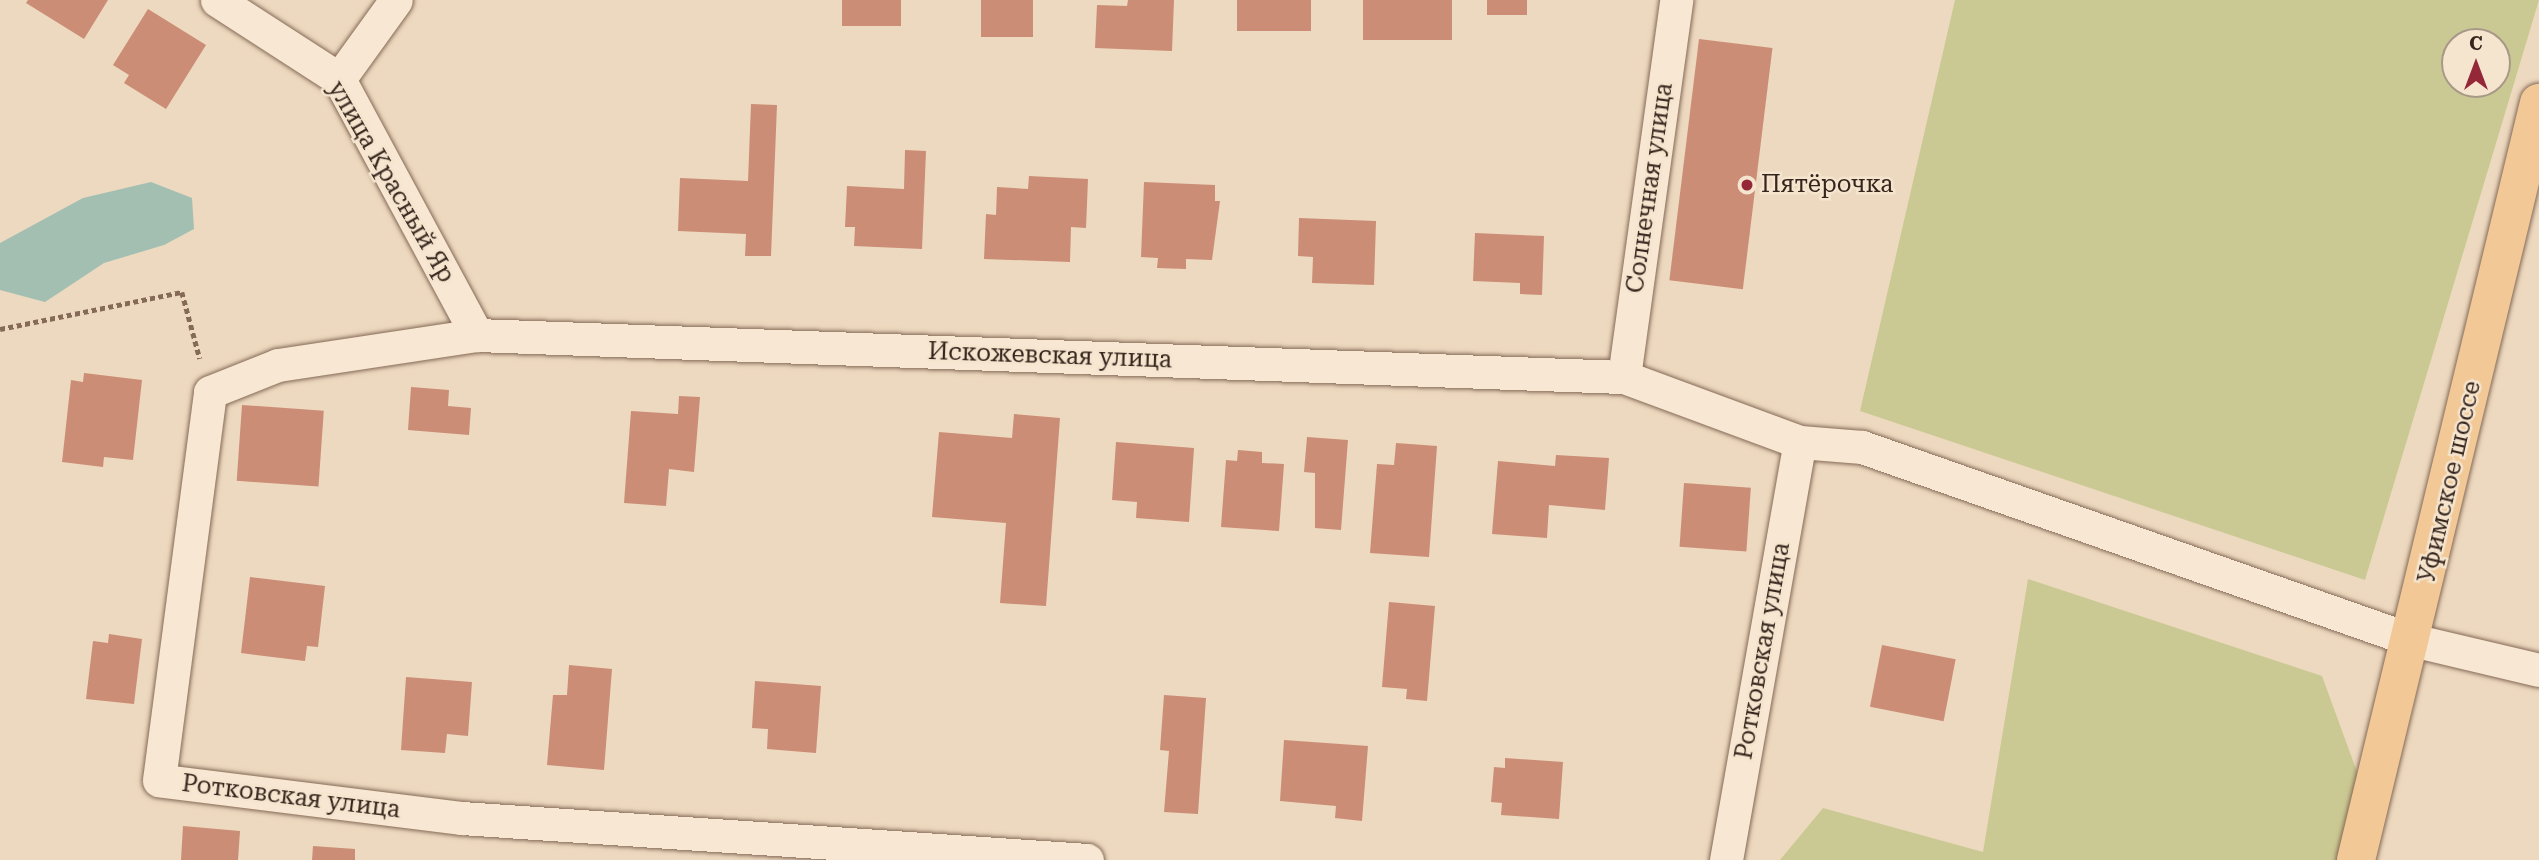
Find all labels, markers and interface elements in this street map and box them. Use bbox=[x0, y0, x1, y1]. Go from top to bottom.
north arrow bbox=[2441, 28, 2511, 98]
text: С bbox=[2469, 32, 2483, 55]
street label: улица Красный Яр bbox=[322, 76, 460, 288]
street label: Солнечная улица bbox=[1621, 81, 1679, 295]
place label: Пятёрочка bbox=[1761, 171, 1893, 199]
marker: Пятёрочка bbox=[1739, 177, 1755, 193]
street label: Искожевская улица bbox=[928, 337, 1172, 375]
street label: Уфимское шоссе bbox=[2413, 378, 2487, 586]
street label: Ротковская улица bbox=[1730, 540, 1796, 762]
street label: Ротковская улица bbox=[180, 769, 402, 825]

